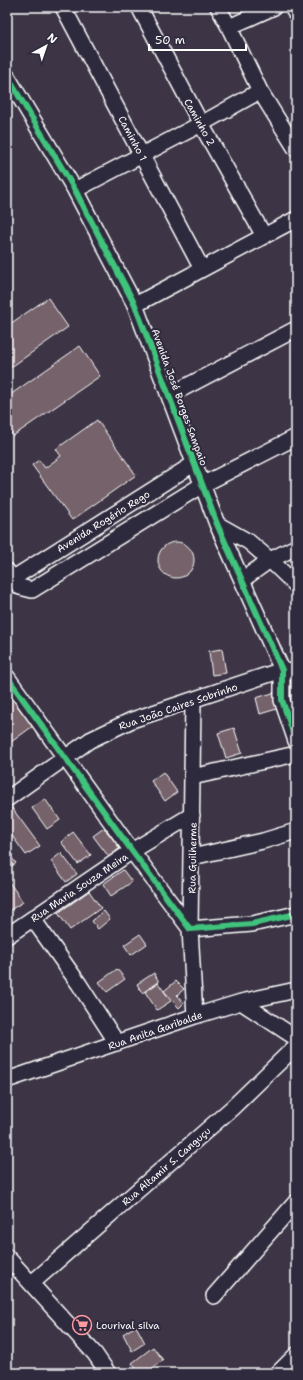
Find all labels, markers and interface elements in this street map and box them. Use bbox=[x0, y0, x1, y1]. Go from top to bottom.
north arrow bbox=[26, 26, 66, 66]
scale bar bbox=[149, 26, 246, 52]
text: N bbox=[44, 30, 60, 47]
text: 50 m bbox=[155, 32, 185, 48]
street label: Caminho 2 bbox=[181, 96, 218, 148]
street label: Caminho 1 bbox=[115, 113, 150, 163]
street label: Avenida José Borges Sampaio bbox=[149, 327, 210, 468]
street label: Avenida Rogério Rego bbox=[54, 487, 152, 555]
street label: Rua João Caires Sobrinho bbox=[117, 680, 239, 733]
street label: Rua Guilherme bbox=[185, 822, 200, 894]
street label: Rua Maria Souza Meira bbox=[28, 850, 131, 925]
street label: Rua Anita Garibalde bbox=[106, 1008, 205, 1053]
street label: Rua Altamir S. Canguçu bbox=[119, 1124, 214, 1209]
supermarket icon: Lourival silva bbox=[71, 1314, 93, 1336]
place label: Lourival silva bbox=[96, 1319, 160, 1332]

